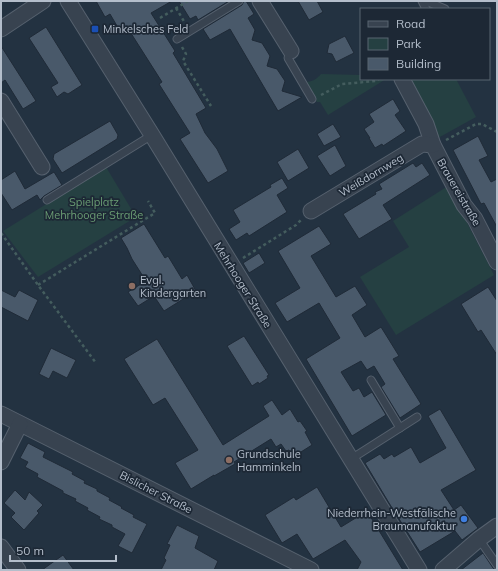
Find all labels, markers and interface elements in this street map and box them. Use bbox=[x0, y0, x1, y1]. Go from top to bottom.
legend bbox=[360, 8, 490, 80]
text: Road bbox=[396, 16, 425, 31]
place label: Minkelsches Feld bbox=[103, 22, 188, 36]
marker: Minkelsches Feld bbox=[90, 24, 100, 34]
text: Park bbox=[396, 36, 422, 51]
text: Building bbox=[396, 56, 441, 71]
street label: Weißdornweg bbox=[336, 150, 406, 200]
street label: Brauereistraße bbox=[434, 156, 484, 228]
park label: Spielplatz Mehrhooger Straße bbox=[45, 195, 143, 222]
street label: Mehrhooger Straße bbox=[211, 240, 275, 331]
place label: Evgl. Kindergarten bbox=[140, 273, 206, 300]
marker: Evgl. Kindergarten bbox=[127, 281, 137, 291]
place label: Grundschule Hamminkeln bbox=[237, 447, 301, 474]
marker: Grundschule Hamminkeln bbox=[224, 455, 234, 465]
street label: Bislicher Straße bbox=[117, 468, 195, 516]
place label: Niederrhein-Westfälische Braumanufaktur bbox=[327, 506, 456, 533]
marker: Niederrhein-Westfälische Braumanufaktur bbox=[459, 514, 469, 524]
scale bar bbox=[10, 537, 116, 563]
text: 50 m bbox=[16, 543, 44, 558]

